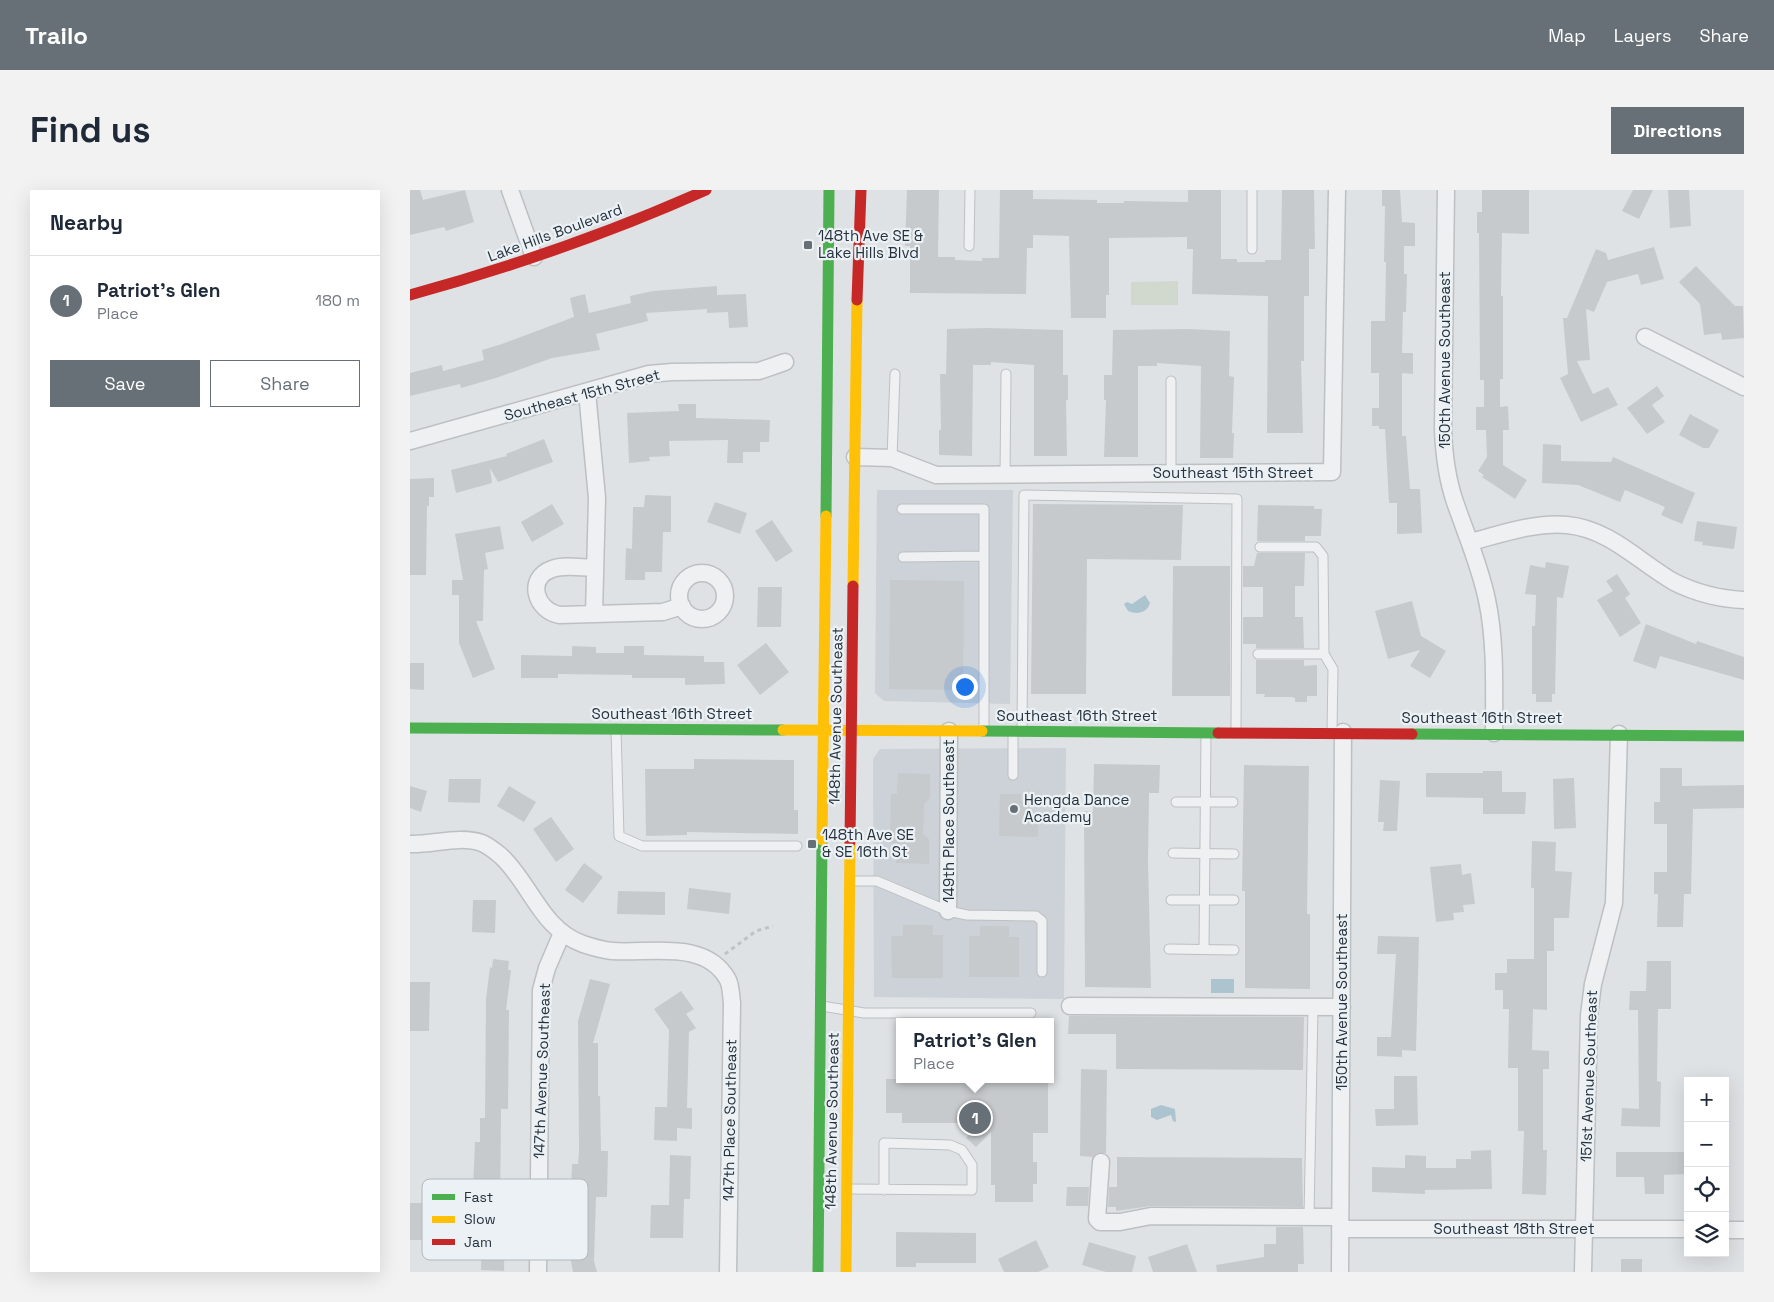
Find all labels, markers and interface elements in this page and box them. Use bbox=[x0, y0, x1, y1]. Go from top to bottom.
text: Trailo bbox=[25, 20, 88, 51]
text: Map bbox=[1548, 24, 1586, 47]
text: Layers bbox=[1614, 24, 1671, 47]
text: Share bbox=[1699, 24, 1749, 47]
button: Directions bbox=[1611, 107, 1744, 154]
text: Find us bbox=[30, 108, 151, 152]
street label: Lake Hills Boulevard bbox=[485, 199, 625, 266]
text: Nearby bbox=[50, 209, 123, 236]
place label: 148th Ave SE & Lake Hills Blvd bbox=[818, 226, 923, 262]
marker: 148th Ave SE & Lake Hills Blvd bbox=[802, 239, 814, 251]
street label: 150th Avenue Southeast bbox=[1435, 271, 1454, 449]
text: Patriot's Glen bbox=[97, 278, 220, 303]
text: 1 bbox=[62, 290, 70, 311]
text: 180 m bbox=[315, 290, 360, 311]
text: Place bbox=[97, 303, 139, 324]
button: Save bbox=[50, 360, 200, 407]
button: Share bbox=[210, 360, 360, 407]
street label: Southeast 15th Street bbox=[502, 365, 662, 424]
street label: Southeast 15th Street bbox=[1153, 463, 1313, 482]
street label: 148th Avenue Southeast bbox=[824, 627, 847, 805]
your location bbox=[952, 674, 978, 700]
street label: Southeast 16th Street bbox=[592, 704, 753, 723]
street label: Southeast 16th Street bbox=[997, 706, 1158, 725]
street label: Southeast 16th Street bbox=[1402, 708, 1563, 727]
street label: 149th Place Southeast bbox=[939, 739, 958, 903]
place label: Hengda Dance Academy bbox=[1024, 790, 1129, 826]
marker: Hengda Dance Academy bbox=[1008, 803, 1020, 815]
place label: 148th Ave SE & SE 16th St bbox=[822, 825, 914, 861]
marker: 148th Ave SE & SE 16th St bbox=[806, 838, 818, 850]
street label: 150th Avenue Southeast bbox=[1332, 913, 1351, 1091]
street label: 147th Avenue Southeast bbox=[529, 983, 554, 1159]
street label: 151st Avenue Southeast bbox=[1576, 989, 1601, 1162]
popup bbox=[896, 1018, 1054, 1083]
text: Patriot's Glen bbox=[913, 1028, 1037, 1053]
street label: 148th Avenue Southeast bbox=[820, 1032, 843, 1210]
street label: 147th Place Southeast bbox=[719, 1039, 740, 1201]
text: Place bbox=[913, 1053, 955, 1074]
map controls bbox=[1684, 1077, 1729, 1257]
button: + bbox=[1684, 1077, 1729, 1122]
pin: 1 bbox=[959, 1099, 991, 1137]
button: − bbox=[1684, 1122, 1729, 1167]
button: locate bbox=[1684, 1167, 1729, 1212]
legend bbox=[422, 1179, 588, 1260]
text: Fast bbox=[464, 1188, 493, 1206]
text: Slow bbox=[464, 1210, 496, 1228]
button: layers bbox=[1684, 1212, 1729, 1257]
street label: Southeast 18th Street bbox=[1433, 1219, 1595, 1238]
text: Jam bbox=[464, 1233, 492, 1251]

